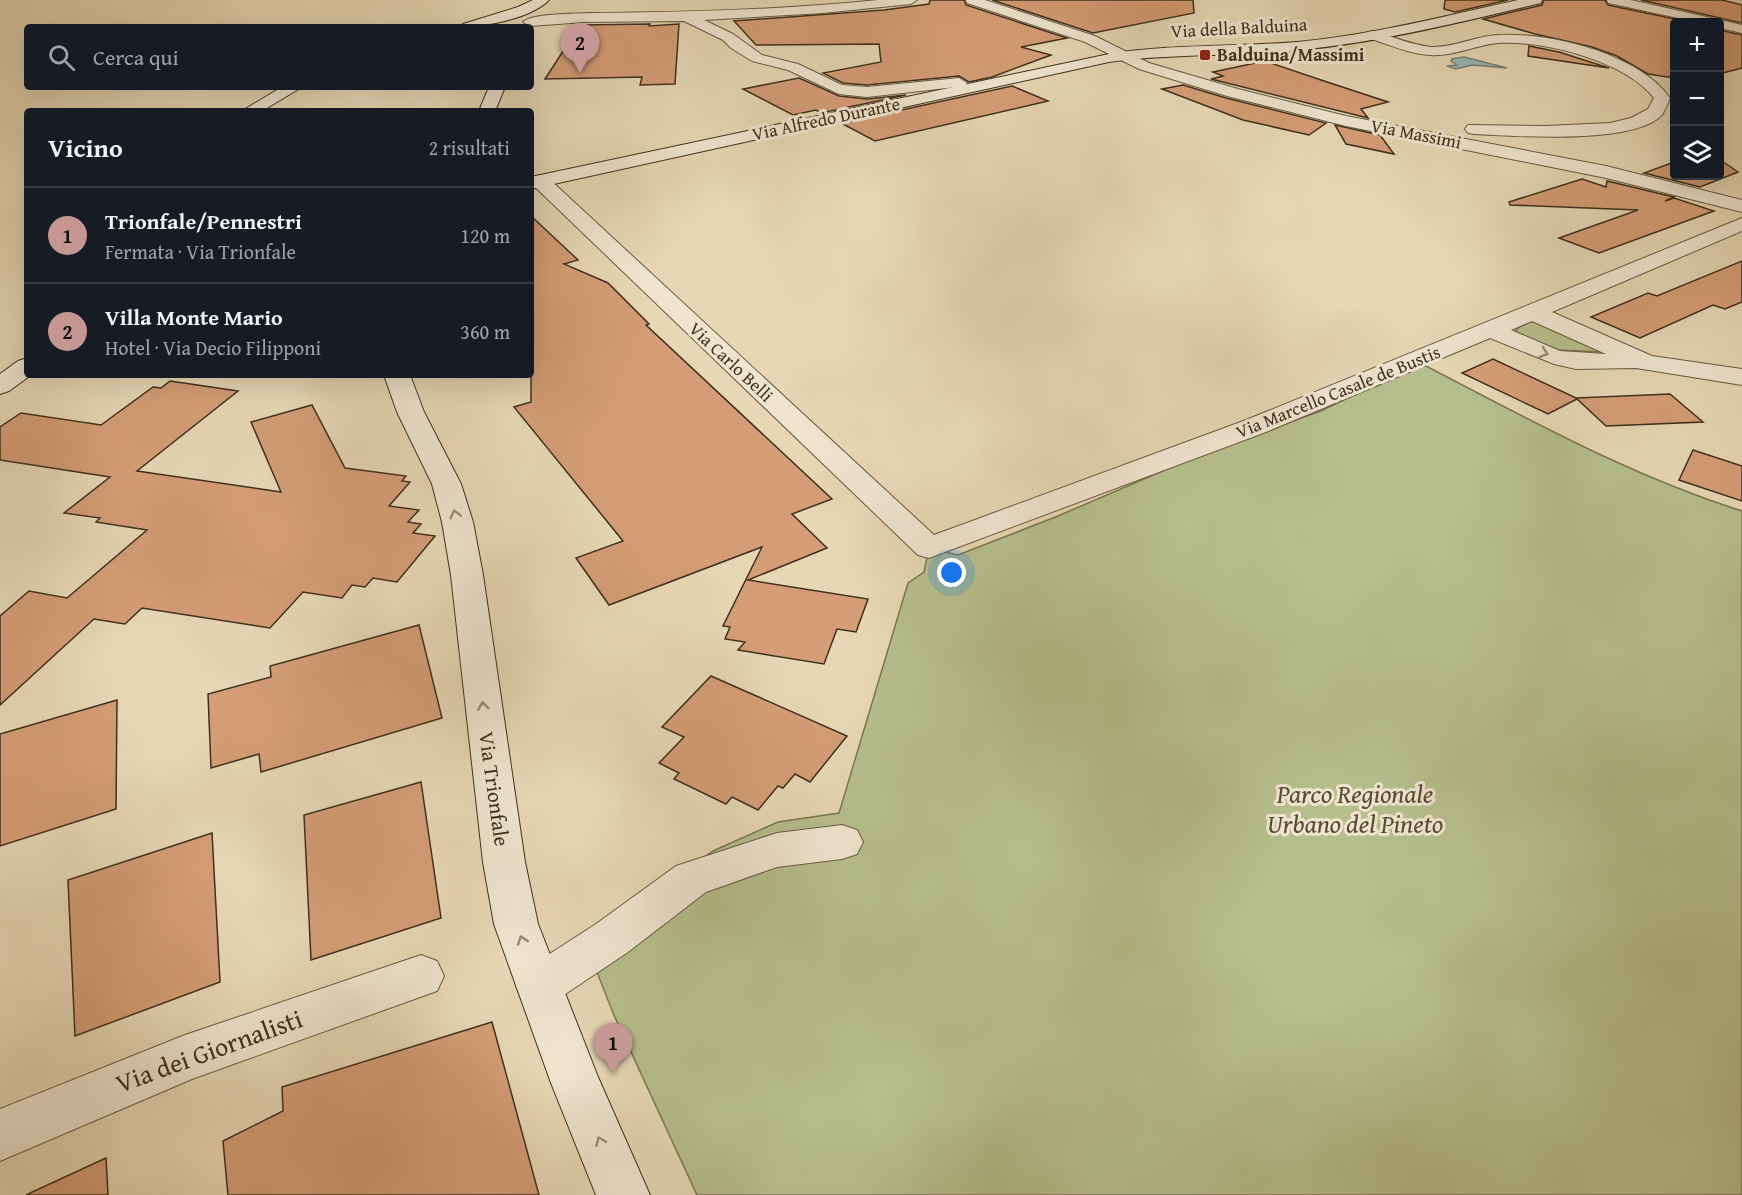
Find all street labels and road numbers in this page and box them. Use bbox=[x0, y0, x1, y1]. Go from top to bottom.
street label: Via della Balduina bbox=[1170, 10, 1308, 45]
street label: Via Alfredo Durante bbox=[749, 90, 902, 147]
street label: Via Massimi bbox=[1369, 112, 1464, 156]
street label: Via Carlo Belli bbox=[683, 315, 780, 408]
street label: Via Marcello Casale de Bustis bbox=[1231, 338, 1444, 445]
street label: Via Trionfale bbox=[471, 730, 518, 848]
street label: Via dei Giornalisti bbox=[110, 999, 308, 1102]

